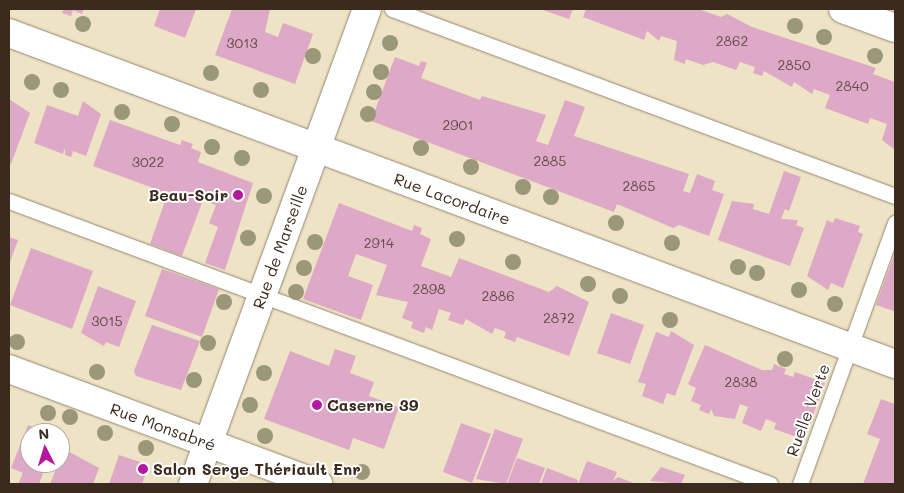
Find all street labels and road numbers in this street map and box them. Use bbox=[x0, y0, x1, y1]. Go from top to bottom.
street label: Rue Lacordaire bbox=[391, 169, 513, 229]
street label: Rue de Marseille bbox=[249, 182, 311, 312]
street label: Ruelle Verte bbox=[782, 361, 834, 459]
street label: Rue Monsabré bbox=[108, 399, 218, 455]

